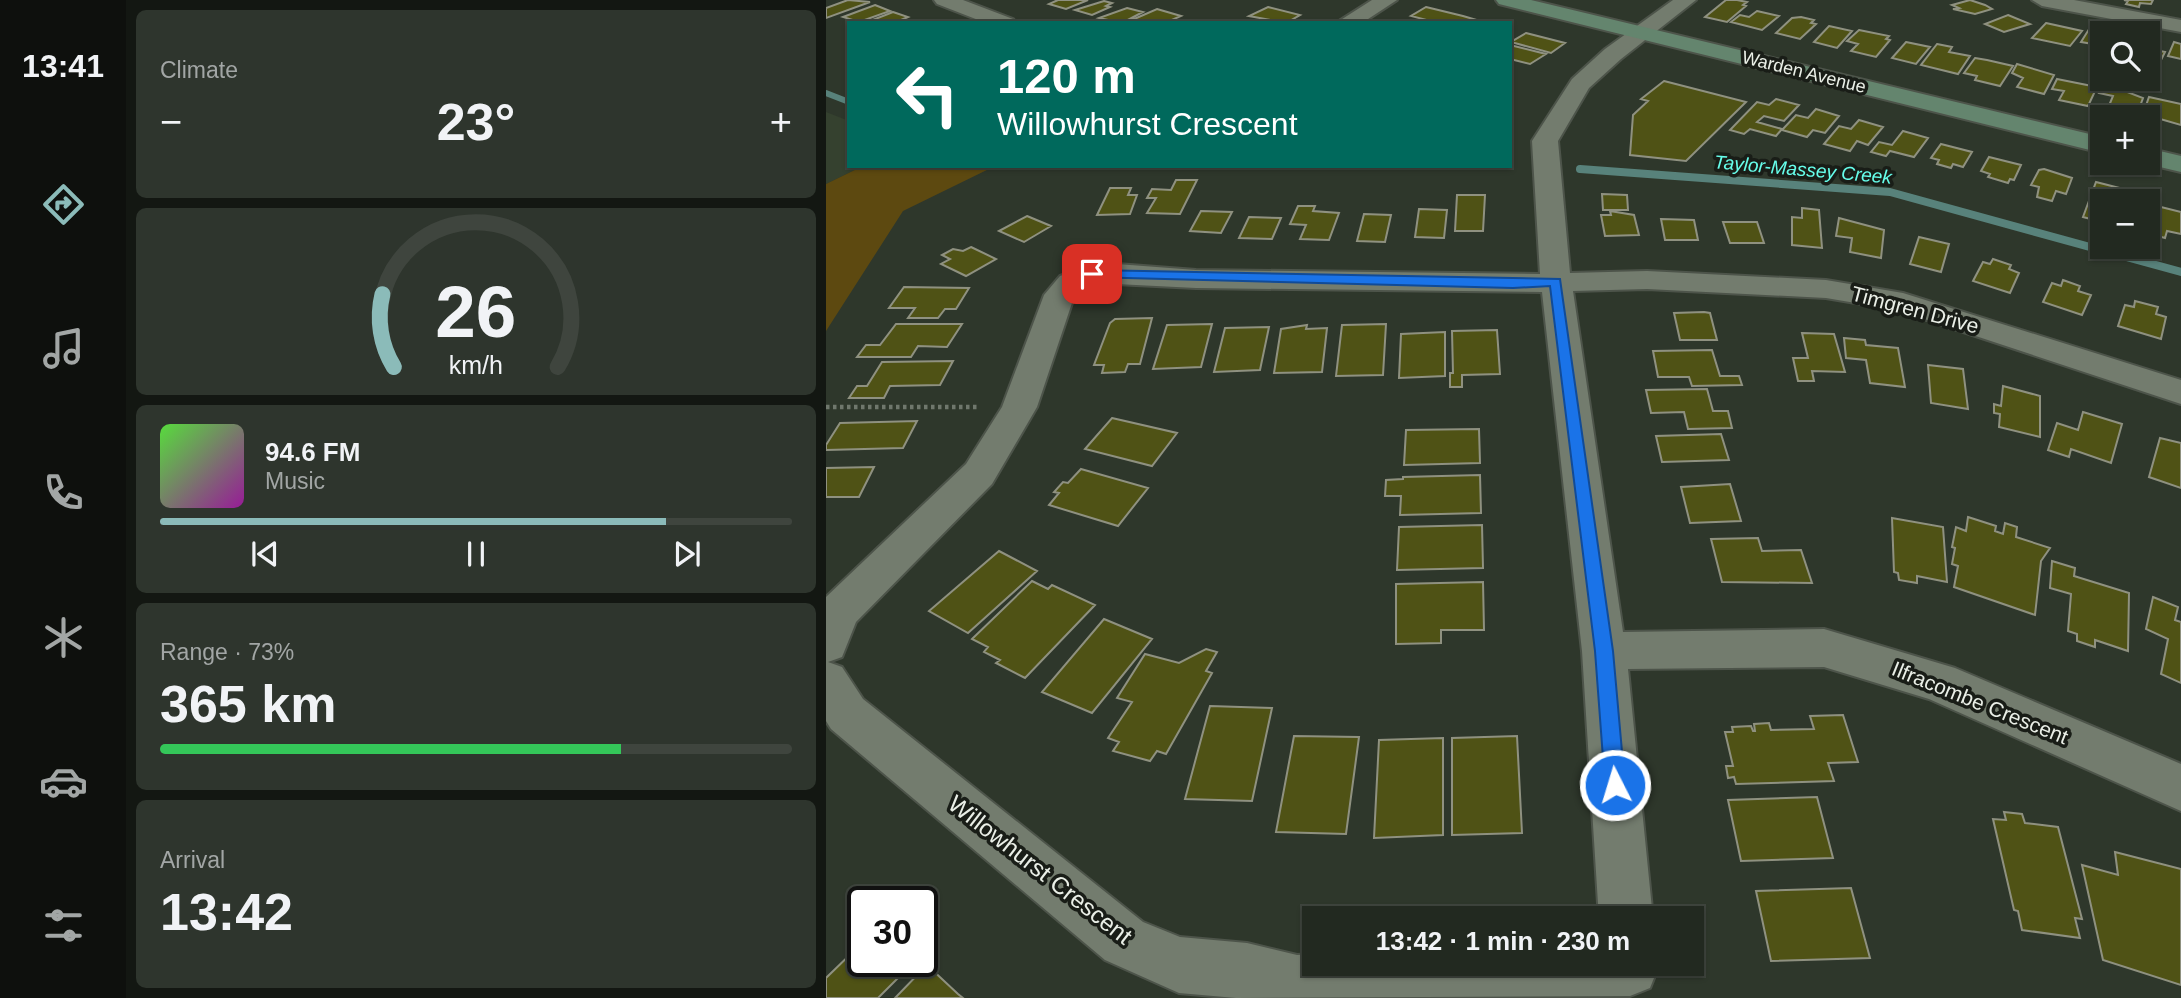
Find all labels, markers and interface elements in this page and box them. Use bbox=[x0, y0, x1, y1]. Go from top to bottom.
map controls bbox=[2090, 21, 2160, 259]
button: search bbox=[2090, 21, 2160, 91]
street label: Warden Avenue bbox=[1740, 47, 1868, 97]
text: 13:41 bbox=[22, 48, 104, 84]
icon: left bbox=[882, 49, 973, 140]
text: 120 m bbox=[997, 49, 1136, 103]
text: Climate bbox=[160, 57, 238, 83]
text: 23° bbox=[437, 93, 515, 151]
text: − bbox=[160, 101, 182, 143]
text: + bbox=[770, 101, 792, 143]
button: + bbox=[2090, 105, 2160, 175]
text: Willowhurst Crescent bbox=[997, 106, 1298, 142]
water label: Taylor-Massey Creek bbox=[1713, 151, 1894, 188]
icon: directions bbox=[39, 180, 88, 229]
button: − bbox=[2090, 189, 2160, 259]
pin bbox=[1062, 244, 1122, 304]
icon: arrive bbox=[1073, 255, 1111, 293]
text: 26 bbox=[436, 272, 516, 353]
street label: Timgren Drive bbox=[1849, 281, 1981, 338]
icon: music bbox=[39, 324, 88, 373]
text: km/h bbox=[449, 351, 503, 379]
text: 94.6 FM bbox=[265, 437, 360, 467]
icon: phone bbox=[39, 468, 88, 517]
text: Music bbox=[265, 468, 325, 494]
icon: previous bbox=[246, 535, 284, 573]
icon: pause bbox=[457, 535, 495, 573]
icon: next bbox=[668, 535, 706, 573]
icon: climate bbox=[39, 613, 88, 662]
text: Range · 73% bbox=[160, 639, 294, 665]
street label: Ilfracombe Crescent bbox=[1889, 657, 2072, 748]
text: 365 km bbox=[160, 675, 336, 733]
position arrow bbox=[1578, 748, 1652, 822]
icon: car bbox=[39, 757, 88, 806]
street label: Willowhurst Crescent bbox=[943, 790, 1138, 950]
text: Arrival bbox=[160, 847, 225, 873]
text: 13:42 bbox=[160, 883, 293, 941]
speed limit sign: 30 bbox=[847, 886, 938, 977]
icon: filters bbox=[39, 901, 88, 950]
text: 13:42 · 1 min · 230 m bbox=[1376, 926, 1630, 956]

